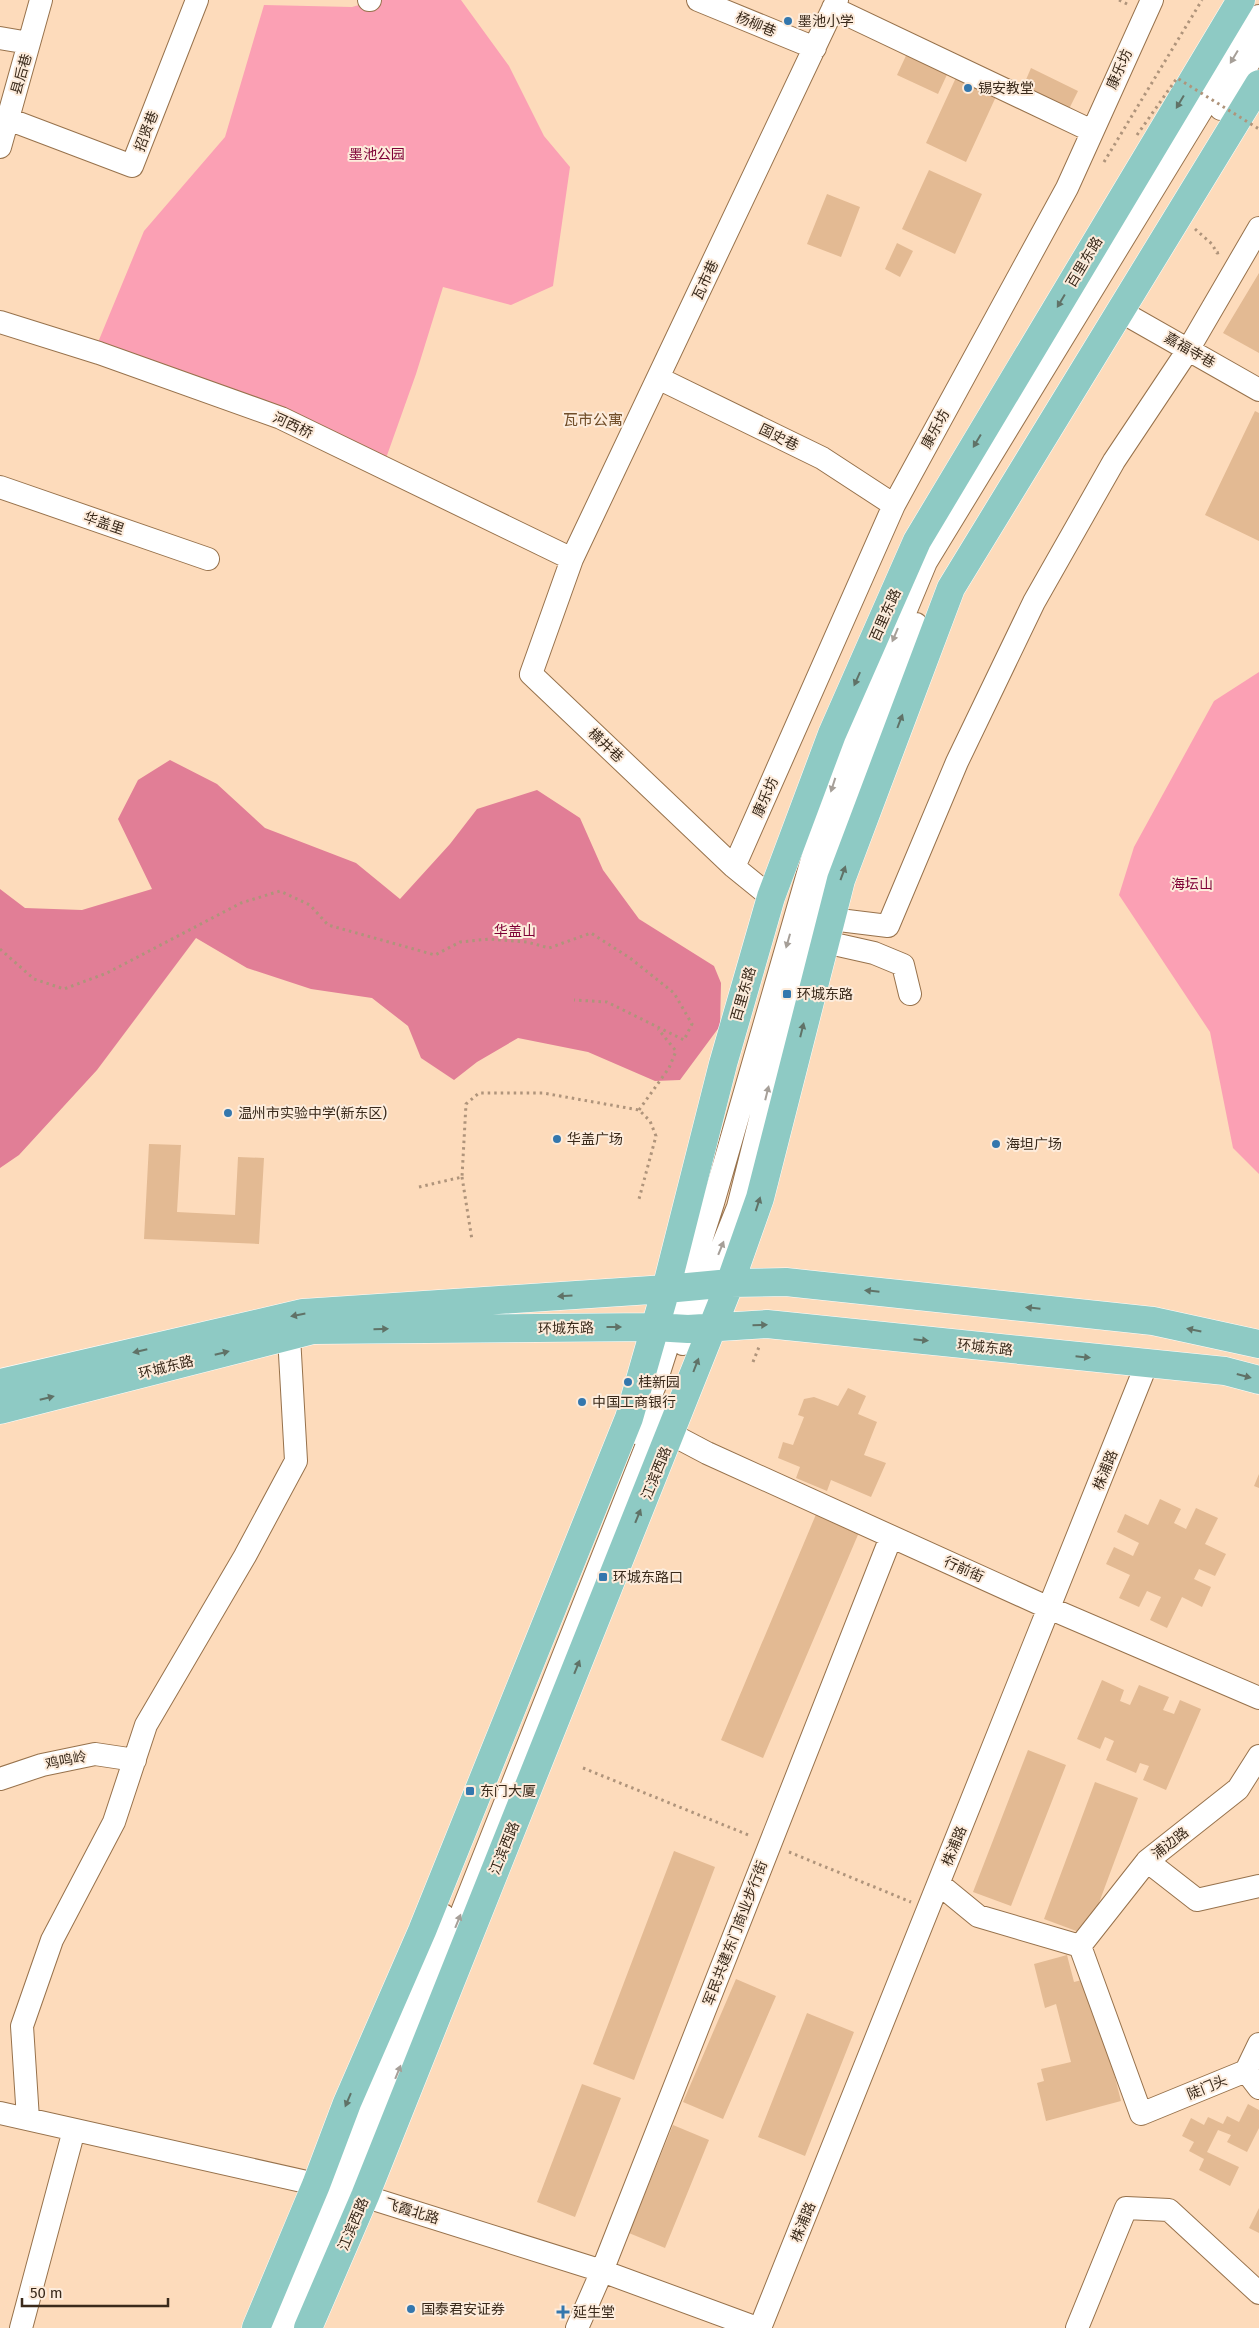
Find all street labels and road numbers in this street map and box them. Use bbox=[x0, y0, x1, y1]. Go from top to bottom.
street label: 杨柳巷 bbox=[733, 8, 778, 40]
street label: 康乐坊 bbox=[1103, 47, 1136, 92]
street label: 县后巷 bbox=[8, 52, 35, 97]
street label: 招贤巷 bbox=[131, 109, 162, 154]
street label: 百里东路 bbox=[1063, 234, 1106, 291]
street label: 瓦市巷 bbox=[689, 258, 722, 303]
street label: 嘉福寺巷 bbox=[1161, 329, 1218, 372]
street label: 康乐坊 bbox=[918, 407, 953, 452]
street label: 河西桥 bbox=[270, 409, 315, 442]
street label: 国史巷 bbox=[756, 421, 801, 454]
street label: 华盖里 bbox=[81, 509, 126, 538]
street label: 百里东路 bbox=[866, 586, 905, 644]
street label: 横井巷 bbox=[585, 725, 627, 766]
street label: 康乐坊 bbox=[749, 775, 782, 820]
street label: 百里东路 bbox=[728, 965, 759, 1023]
street label: 环城东路 bbox=[538, 1320, 594, 1337]
street label: 环城东路 bbox=[956, 1336, 1014, 1359]
street label: 环城东路 bbox=[137, 1352, 195, 1383]
street label: 江滨西路 bbox=[638, 1444, 675, 1502]
street label: 株浦路 bbox=[1090, 1448, 1121, 1493]
street label: 行前街 bbox=[941, 1553, 986, 1586]
street label: 鸡鸣岭 bbox=[44, 1748, 88, 1773]
street label: 江滨西路 bbox=[486, 1819, 523, 1877]
street label: 株浦路 bbox=[939, 1824, 970, 1869]
street label: 浦边路 bbox=[1149, 1824, 1192, 1863]
street label: 军民共建东门商业步行街 bbox=[700, 1858, 771, 2008]
street label: 陡门头 bbox=[1185, 2072, 1230, 2103]
street label: 江滨西路 bbox=[335, 2195, 372, 2253]
street label: 飞霞北路 bbox=[383, 2195, 441, 2228]
street label: 株浦路 bbox=[788, 2200, 819, 2245]

